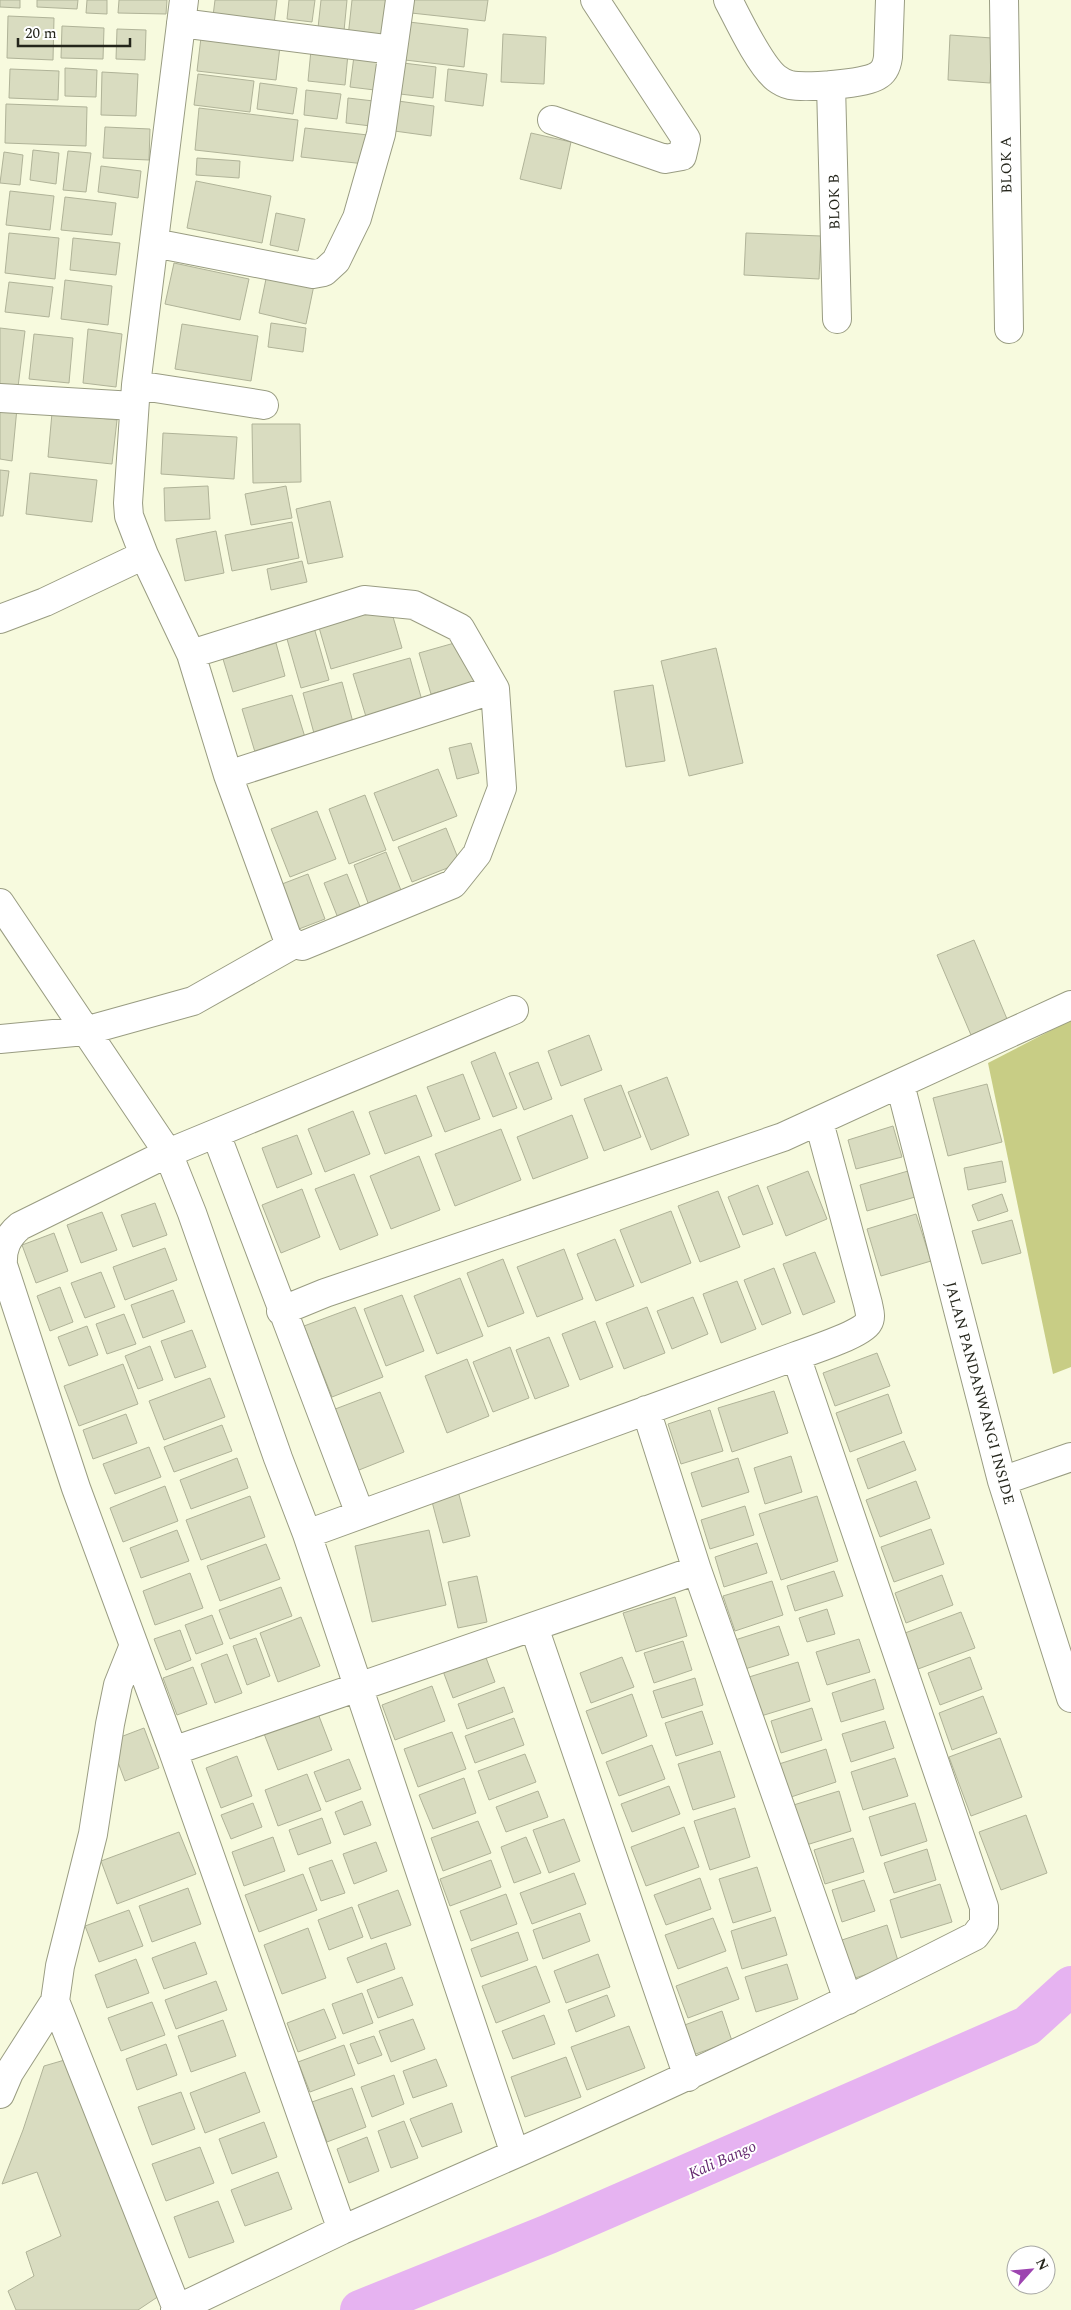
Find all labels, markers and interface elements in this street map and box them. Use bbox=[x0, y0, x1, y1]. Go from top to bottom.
scale bar bbox=[18, 15, 130, 47]
text: 20 m bbox=[25, 22, 57, 45]
street label: BLOK A bbox=[995, 136, 1018, 194]
street label: BLOK B bbox=[823, 174, 846, 230]
street label: JALAN PANDANWANGI INSIDE bbox=[939, 1279, 1020, 1507]
water label: Kali Bango bbox=[684, 2134, 760, 2186]
north arrow bbox=[1006, 2245, 1056, 2295]
text: N bbox=[1030, 2254, 1054, 2274]

